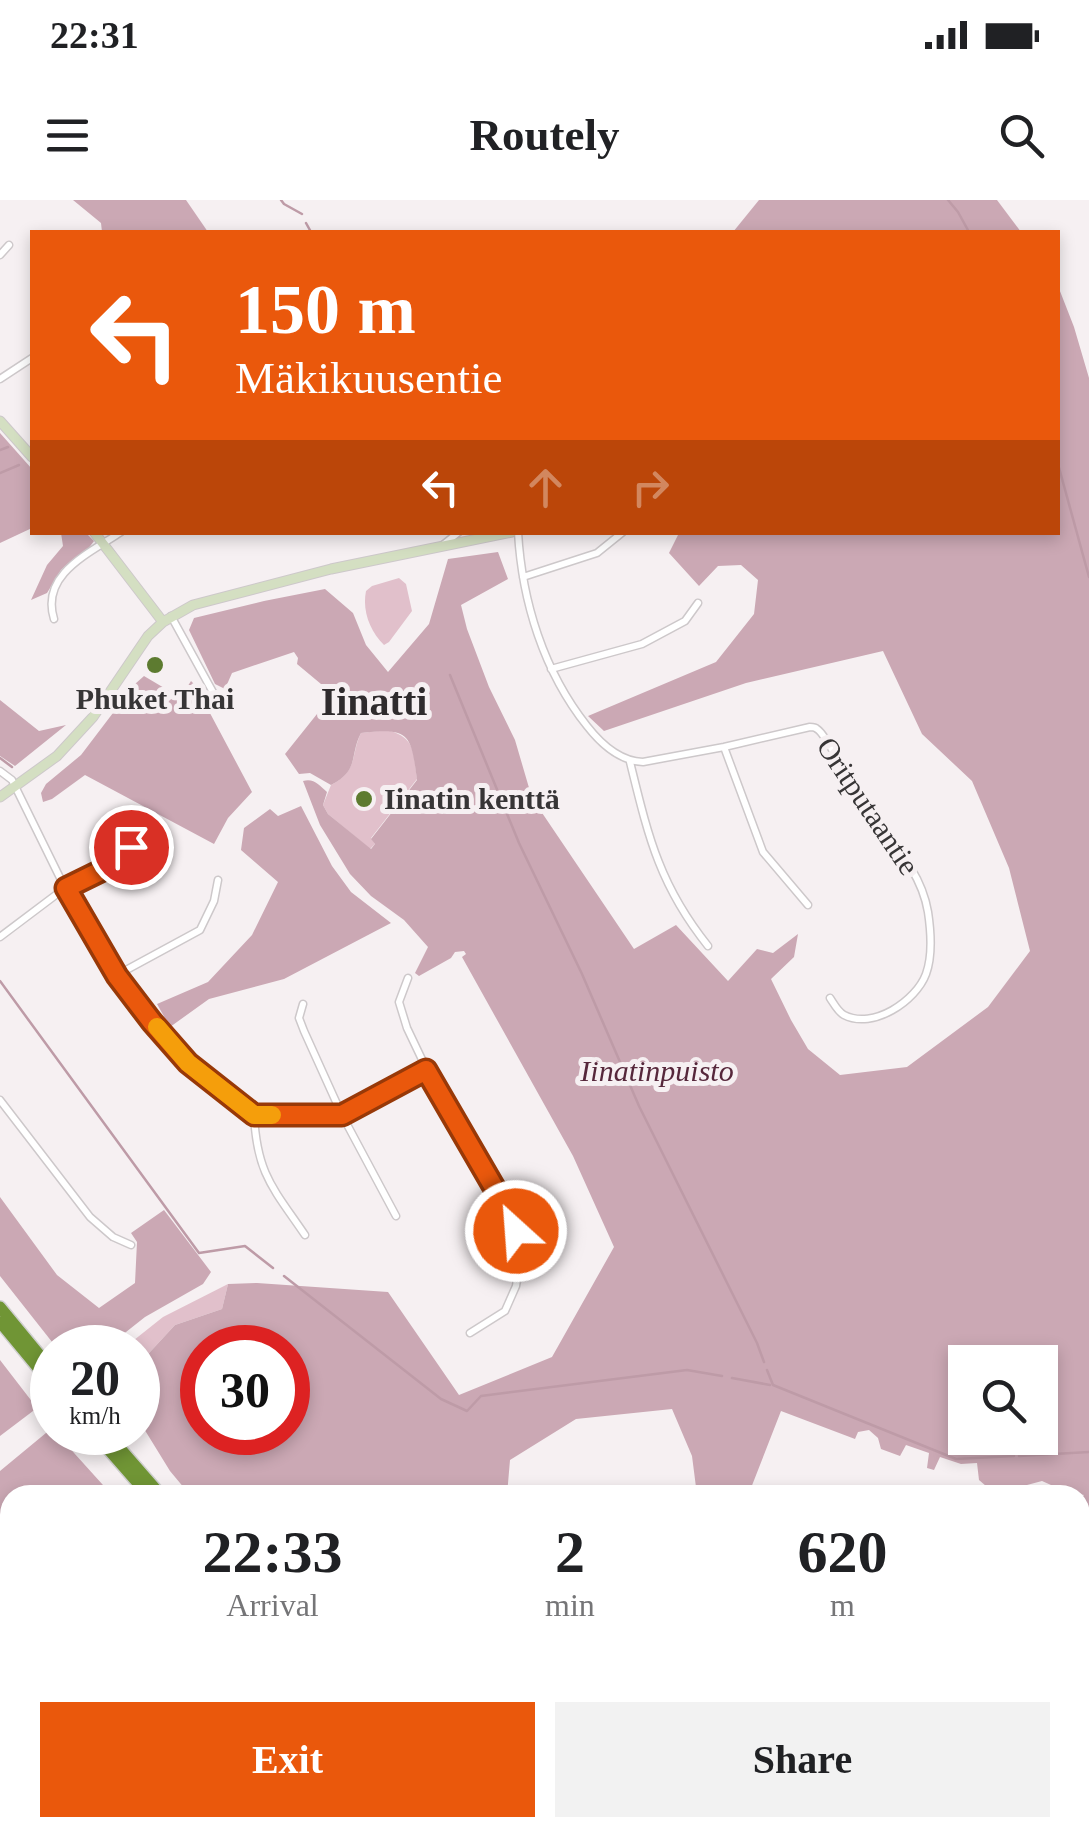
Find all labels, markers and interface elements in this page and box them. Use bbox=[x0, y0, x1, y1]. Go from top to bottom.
text: 22:31 bbox=[50, 14, 139, 56]
icon: menu bbox=[40, 108, 95, 163]
icon: search bbox=[994, 108, 1049, 163]
text: Routely bbox=[470, 110, 620, 160]
icon: left bbox=[70, 270, 200, 400]
text: 150 m bbox=[235, 271, 416, 348]
text: Mäkikuusentie bbox=[235, 353, 502, 403]
icon: left bbox=[413, 460, 468, 515]
icon: ahead bbox=[518, 460, 573, 515]
icon: right bbox=[623, 460, 678, 515]
marker: Phuket Thai bbox=[144, 654, 166, 676]
district label: Iinatti bbox=[321, 679, 427, 724]
place label: Phuket Thai bbox=[76, 682, 234, 715]
street label: Oritputaantie bbox=[810, 731, 926, 881]
place label: Iinatin kenttä bbox=[384, 782, 560, 815]
marker: Iinatin kenttä bbox=[353, 788, 375, 810]
pin bbox=[89, 805, 174, 890]
icon: arrive bbox=[104, 820, 159, 875]
park label: Iinatinpuisto bbox=[579, 1054, 734, 1087]
position arrow bbox=[464, 1179, 568, 1283]
speed limit sign: 30 bbox=[180, 1325, 310, 1455]
map controls bbox=[948, 1345, 1058, 1455]
button: search bbox=[948, 1345, 1058, 1455]
text: 20 bbox=[70, 1350, 120, 1406]
text: km/h bbox=[69, 1402, 121, 1429]
text: 22:33 bbox=[203, 1519, 343, 1585]
text: 2 bbox=[555, 1519, 585, 1585]
text: 620 bbox=[797, 1519, 887, 1585]
text: Arrival bbox=[226, 1587, 319, 1623]
text: min bbox=[545, 1587, 595, 1623]
text: m bbox=[830, 1587, 855, 1623]
button: Exit bbox=[40, 1702, 535, 1817]
button: Share bbox=[555, 1702, 1050, 1817]

